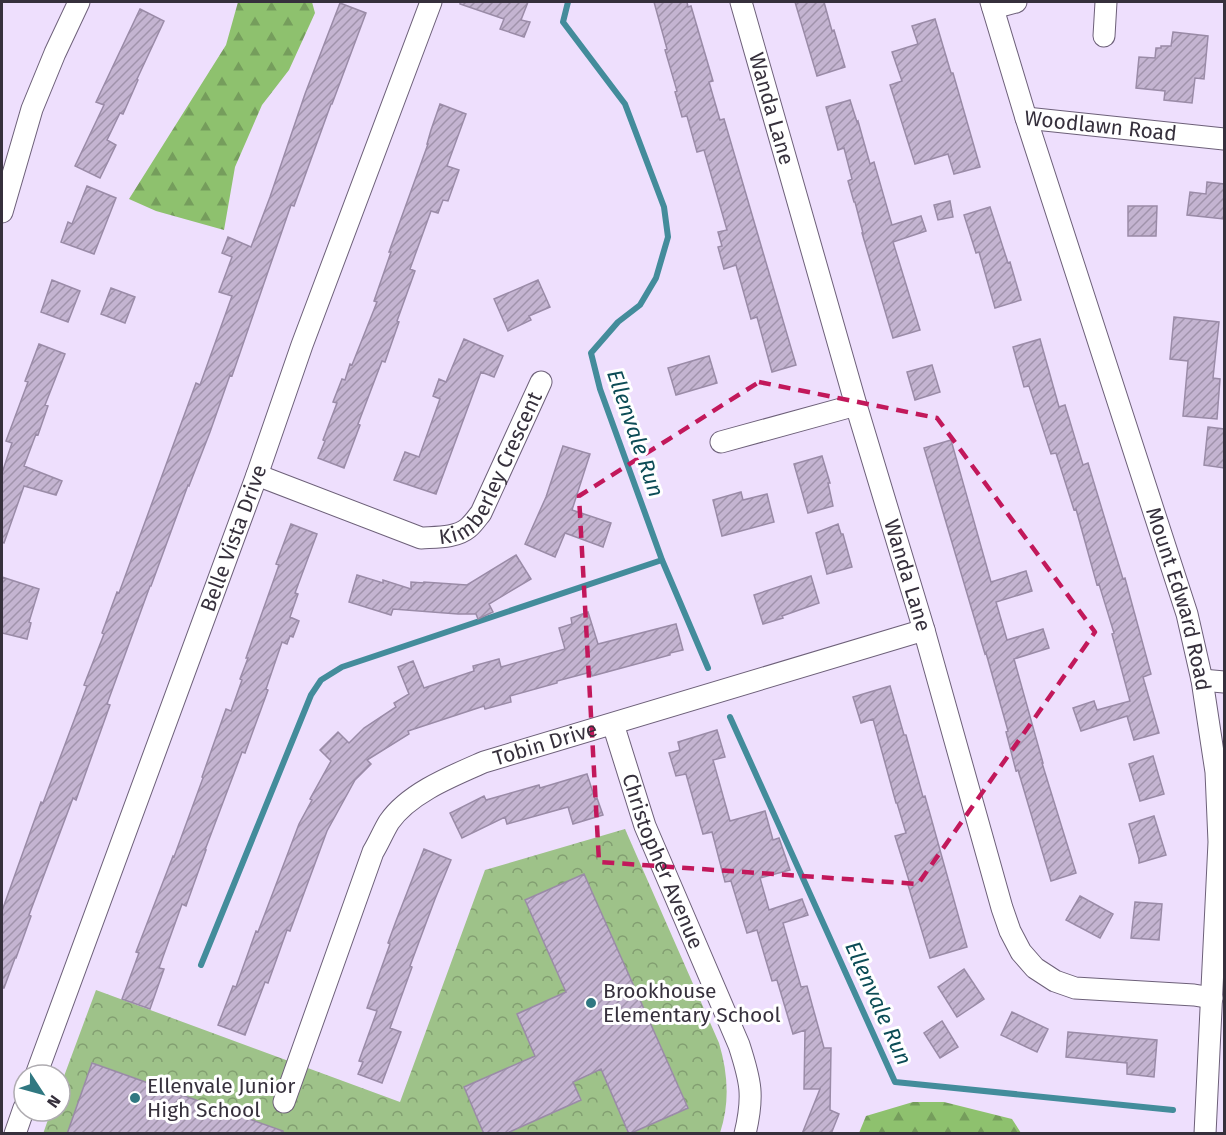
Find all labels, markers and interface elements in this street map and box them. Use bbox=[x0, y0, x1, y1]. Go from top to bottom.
street label: Wanda Lane bbox=[743, 50, 800, 168]
street label: Woodlawn Road bbox=[1023, 105, 1178, 147]
water label: Ellenvale Run bbox=[601, 366, 670, 500]
street label: Kimberley Crescent bbox=[437, 387, 548, 550]
street label: Belle Vista Drive bbox=[195, 461, 273, 615]
street label: Mount Edward Road bbox=[1140, 504, 1216, 693]
street label: Wanda Lane bbox=[878, 516, 937, 634]
street label: Tobin Drive bbox=[490, 716, 600, 772]
street label: Christopher Avenue bbox=[616, 770, 709, 953]
water label: Ellenvale Run bbox=[839, 937, 918, 1069]
place label: Brookhouse Elementary School bbox=[603, 978, 781, 1028]
marker: Brookhouse Elementary School bbox=[584, 996, 598, 1010]
north arrow bbox=[12, 1063, 72, 1123]
place label: Ellenvale Junior High School bbox=[147, 1073, 295, 1123]
marker: Ellenvale Junior High School bbox=[128, 1091, 142, 1105]
text: N bbox=[43, 1092, 65, 1111]

